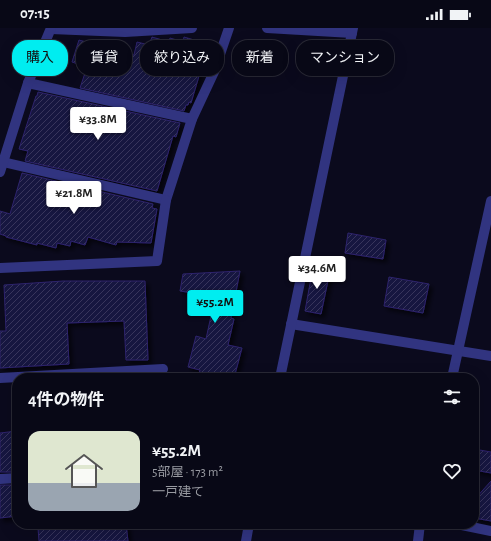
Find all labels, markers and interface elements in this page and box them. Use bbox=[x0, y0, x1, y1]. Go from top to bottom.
text: 07:15 bbox=[20, 6, 50, 21]
chip: 購入 bbox=[12, 40, 68, 76]
chip: 賃貸 bbox=[76, 40, 132, 76]
chip: 絞り込み bbox=[140, 40, 224, 76]
chip: 新着 bbox=[232, 40, 288, 76]
chip: マンション bbox=[296, 40, 394, 76]
pin: ¥33.8M bbox=[65, 107, 131, 141]
text: ¥33.8M bbox=[79, 113, 117, 126]
pin: ¥21.8M bbox=[41, 181, 107, 215]
text: ¥21.8M bbox=[55, 187, 93, 200]
pin: ¥34.6M bbox=[284, 256, 350, 290]
text: ¥34.6M bbox=[298, 262, 336, 275]
pin: ¥55.2M bbox=[182, 290, 248, 324]
text: ¥55.2M bbox=[196, 296, 234, 309]
icon: filters bbox=[441, 386, 463, 408]
text: 4件の物件 bbox=[28, 391, 105, 408]
text: ¥55.2M bbox=[152, 442, 201, 459]
icon: home bbox=[60, 447, 108, 495]
icon: heart bbox=[441, 460, 463, 482]
text: 5部屋 · 173 m² bbox=[152, 466, 223, 479]
text: 一戸建て bbox=[152, 486, 204, 499]

